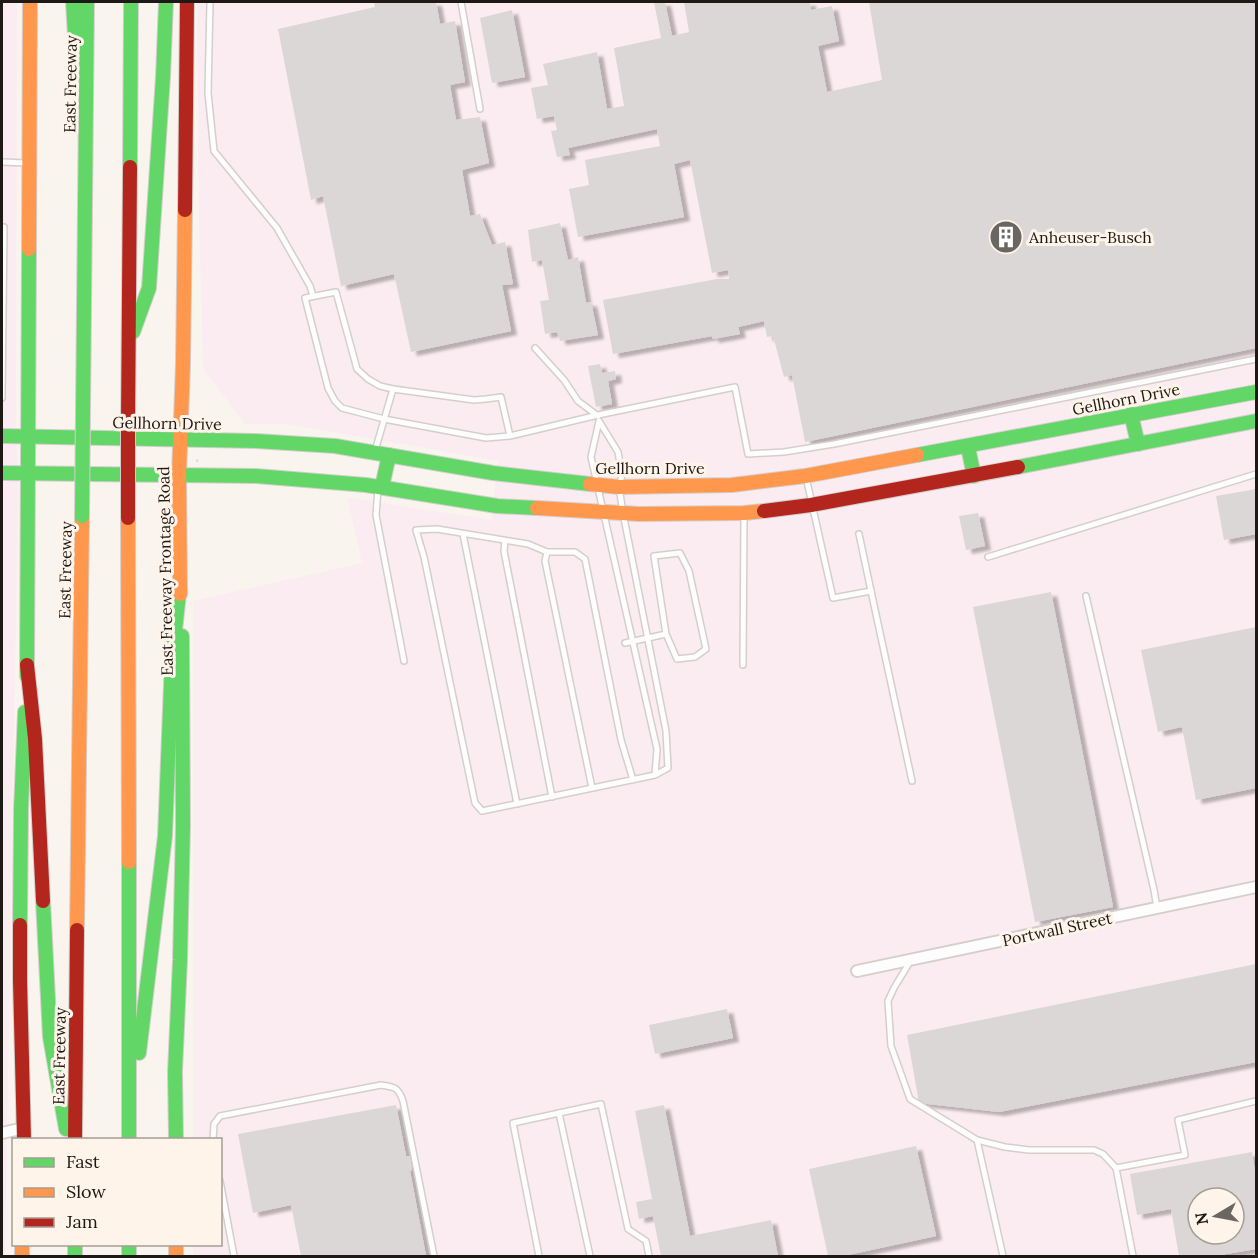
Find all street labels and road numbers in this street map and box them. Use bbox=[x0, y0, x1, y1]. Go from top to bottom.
street label: East Freeway bbox=[59, 34, 81, 133]
street label: Gellhorn Drive bbox=[1070, 379, 1182, 419]
street label: Gellhorn Drive bbox=[112, 412, 222, 434]
street label: Gellhorn Drive bbox=[595, 458, 705, 478]
street label: East Freeway Frontage Road bbox=[153, 466, 177, 676]
street label: East Freeway bbox=[54, 520, 76, 619]
street label: Portwall Street bbox=[1000, 907, 1114, 950]
street label: East Freeway bbox=[48, 1006, 70, 1105]

